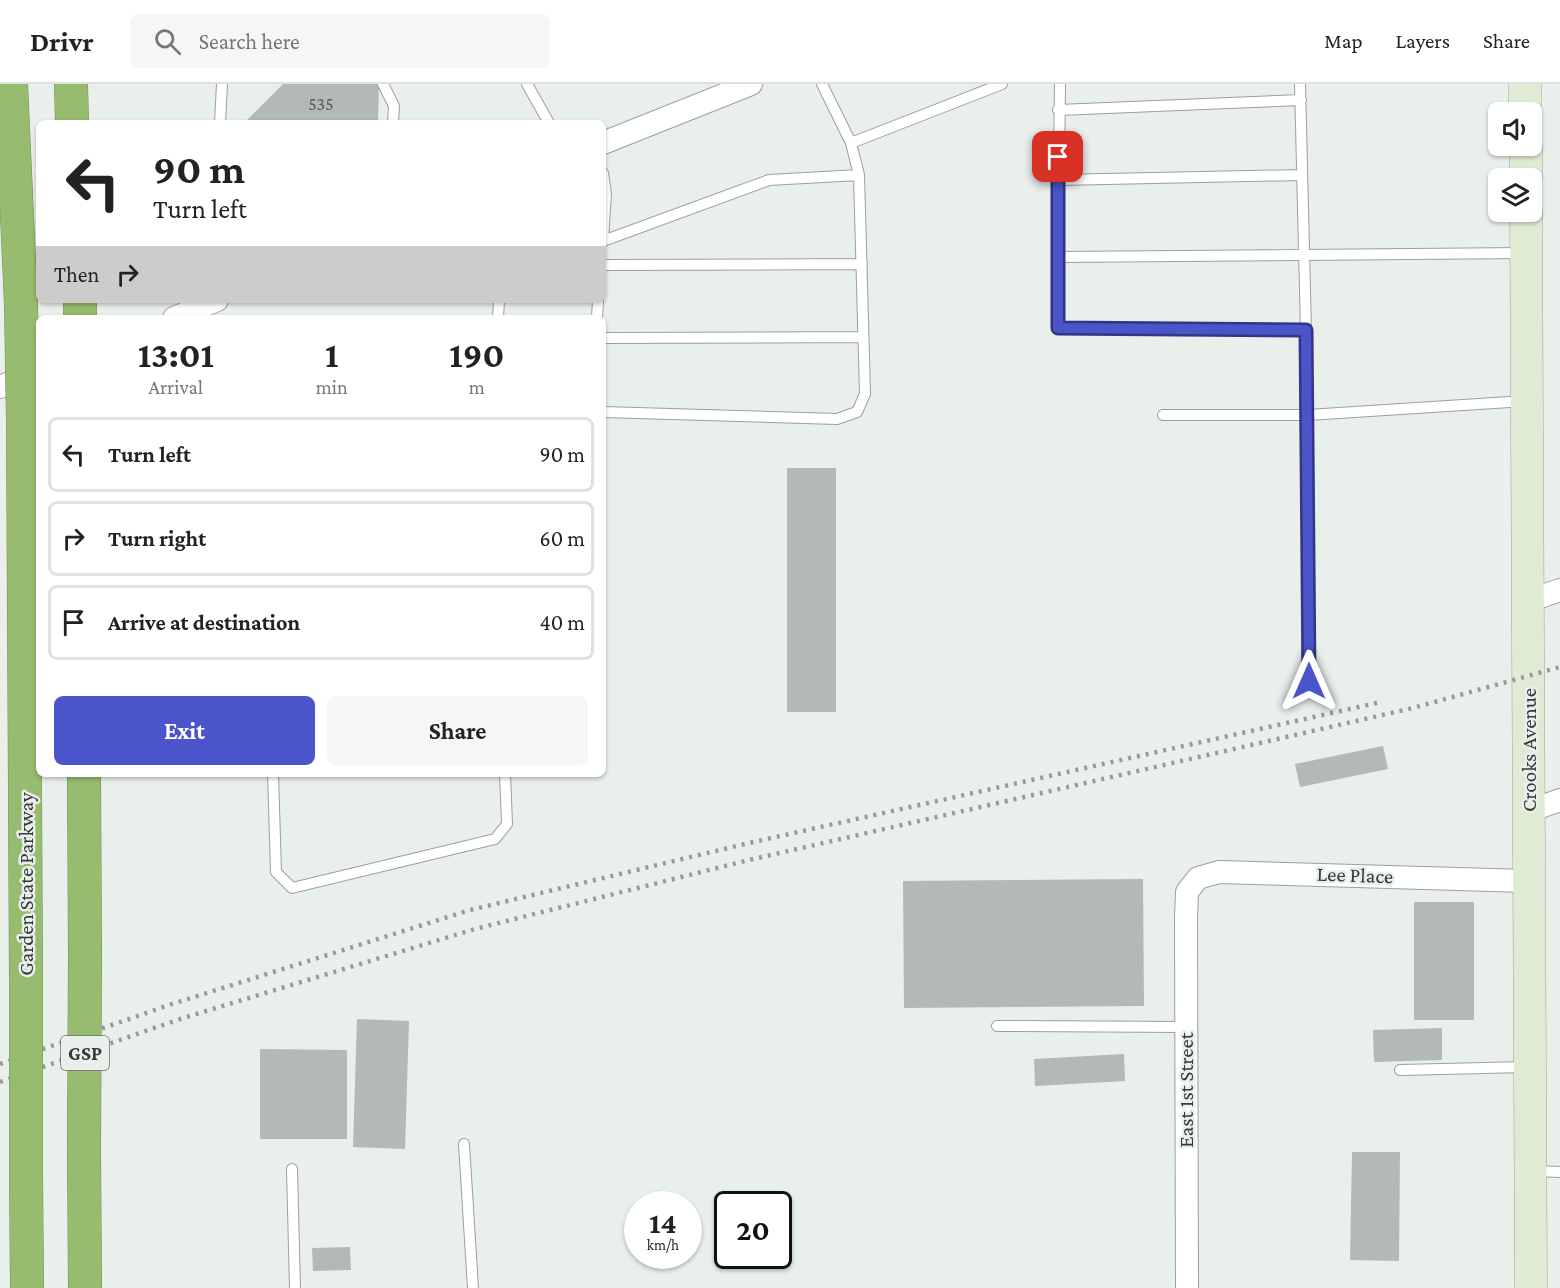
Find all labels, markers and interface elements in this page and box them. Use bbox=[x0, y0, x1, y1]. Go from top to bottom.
search box bbox=[130, 14, 550, 68]
icon: search bbox=[151, 25, 184, 58]
text: Drivr bbox=[30, 26, 94, 57]
text: Search here bbox=[199, 29, 300, 54]
text: Map bbox=[1324, 29, 1363, 53]
text: Layers bbox=[1396, 29, 1450, 53]
text: Share bbox=[1483, 29, 1530, 53]
house number: 535 bbox=[308, 94, 334, 114]
map controls bbox=[1488, 102, 1542, 222]
button: sound bbox=[1488, 102, 1542, 156]
pin bbox=[1032, 131, 1083, 182]
icon: arrive bbox=[1041, 140, 1074, 173]
icon: left bbox=[54, 144, 132, 222]
text: 90 m bbox=[153, 145, 245, 192]
button: layers bbox=[1488, 168, 1542, 222]
text: Turn left bbox=[153, 194, 247, 224]
icon: right bbox=[111, 258, 144, 291]
text: Then bbox=[54, 262, 99, 287]
text: 13:01 bbox=[138, 335, 214, 375]
text: 1 bbox=[325, 335, 338, 375]
text: 190 bbox=[449, 335, 504, 375]
text: Arrival bbox=[149, 376, 203, 398]
text: min bbox=[316, 376, 348, 398]
text: m bbox=[469, 376, 485, 398]
icon: left bbox=[57, 438, 90, 471]
text: Turn left bbox=[108, 442, 191, 467]
text: 90 m bbox=[540, 442, 585, 467]
icon: right bbox=[57, 522, 90, 555]
text: Turn right bbox=[108, 526, 206, 551]
text: 60 m bbox=[540, 526, 585, 551]
icon: arrive bbox=[57, 606, 90, 639]
text: Arrive at destination bbox=[108, 610, 300, 635]
text: 40 m bbox=[540, 610, 585, 635]
position arrow bbox=[1277, 649, 1341, 713]
street label: Crooks Avenue bbox=[1517, 688, 1541, 812]
button: Exit bbox=[54, 696, 315, 765]
button: Share bbox=[327, 696, 588, 765]
street label: Garden State Parkway bbox=[14, 792, 38, 976]
street label: Lee Place bbox=[1316, 862, 1394, 888]
street label: East 1st Street bbox=[1174, 1031, 1198, 1148]
road number: GSP bbox=[61, 1036, 109, 1070]
speed limit sign: 20 bbox=[714, 1191, 792, 1269]
text: 14 bbox=[649, 1206, 677, 1239]
text: km/h bbox=[647, 1237, 679, 1253]

